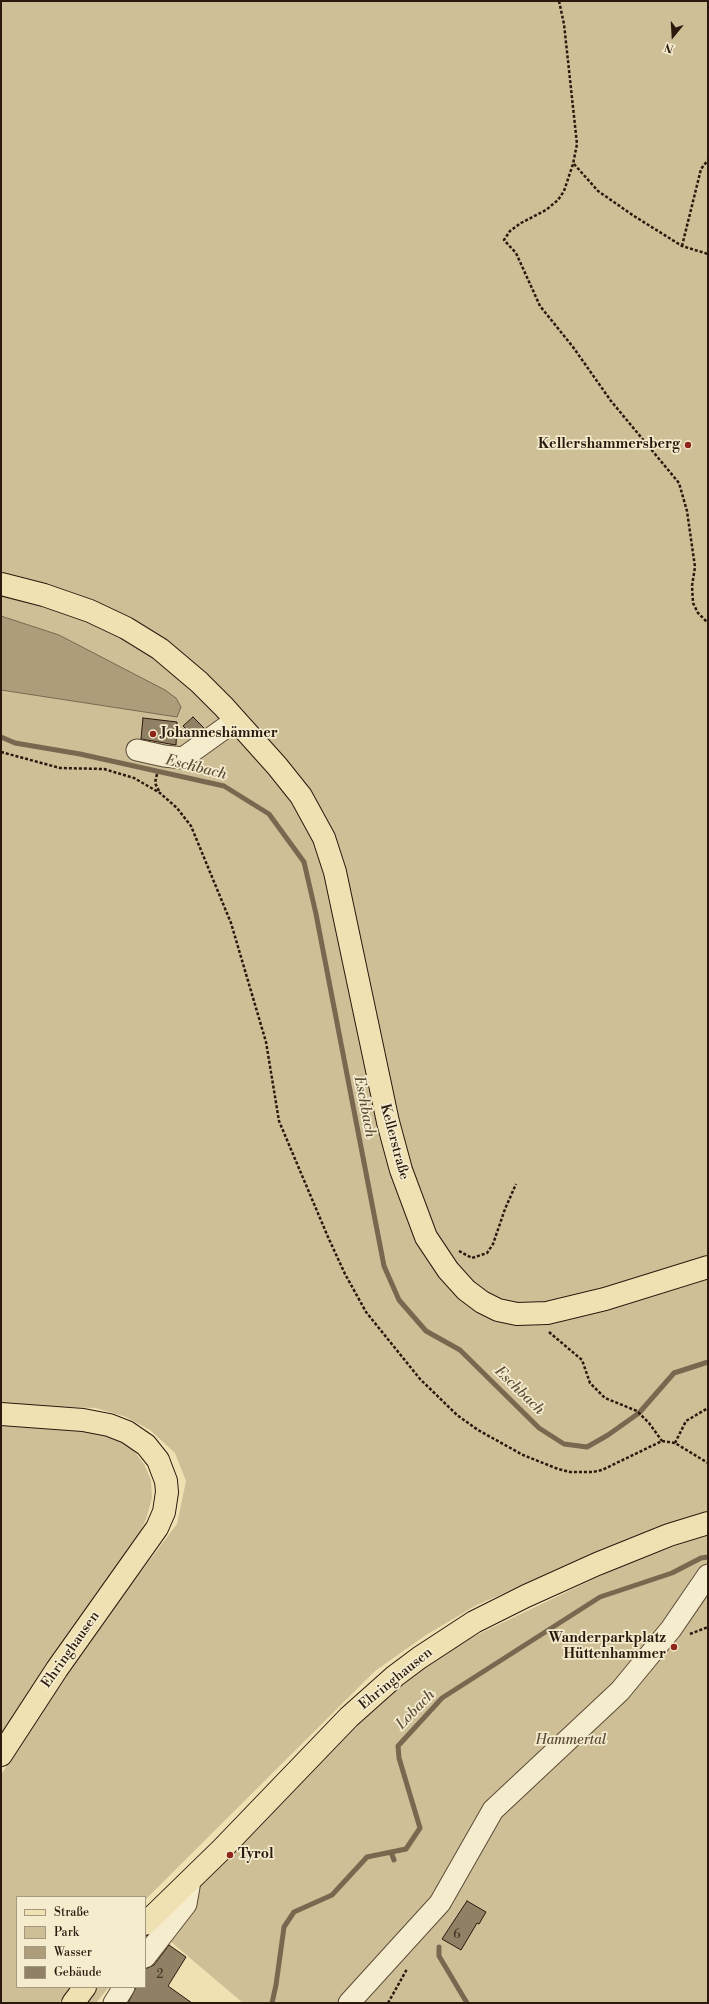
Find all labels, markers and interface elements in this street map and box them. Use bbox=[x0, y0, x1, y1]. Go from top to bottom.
north arrow bbox=[653, 16, 693, 56]
text: N bbox=[663, 39, 676, 55]
place label: Kellershammersberg bbox=[538, 437, 680, 453]
marker: Kellershammersberg bbox=[683, 440, 693, 450]
place label: Johanneshämmer bbox=[161, 726, 278, 742]
marker: Johanneshämmer bbox=[148, 729, 158, 739]
water label: Eschbach bbox=[164, 752, 228, 784]
water label: Eschbach bbox=[349, 1075, 379, 1139]
street label: Kellerstraße bbox=[376, 1102, 412, 1182]
water label: Eschbach bbox=[490, 1363, 548, 1419]
street label: Ehringhausen bbox=[38, 1609, 104, 1691]
place label: Wanderparkplatz Hüttenhammer bbox=[548, 1631, 666, 1664]
marker: Wanderparkplatz Hüttenhammer bbox=[669, 1642, 679, 1652]
street label: Ehringhausen bbox=[356, 1644, 436, 1714]
water label: Lobach bbox=[393, 1686, 439, 1734]
park label: Hammertal bbox=[536, 1733, 606, 1749]
place label: Tyrol bbox=[238, 1847, 274, 1863]
marker: Tyrol bbox=[225, 1850, 235, 1860]
legend bbox=[16, 1896, 146, 1988]
text: Straße bbox=[54, 1905, 89, 1920]
text: Park bbox=[54, 1925, 79, 1940]
house number: 6 bbox=[453, 1928, 461, 1942]
text: Wasser bbox=[54, 1945, 92, 1960]
text: Gebäude bbox=[54, 1965, 102, 1980]
house number: 2 bbox=[157, 1968, 163, 1982]

